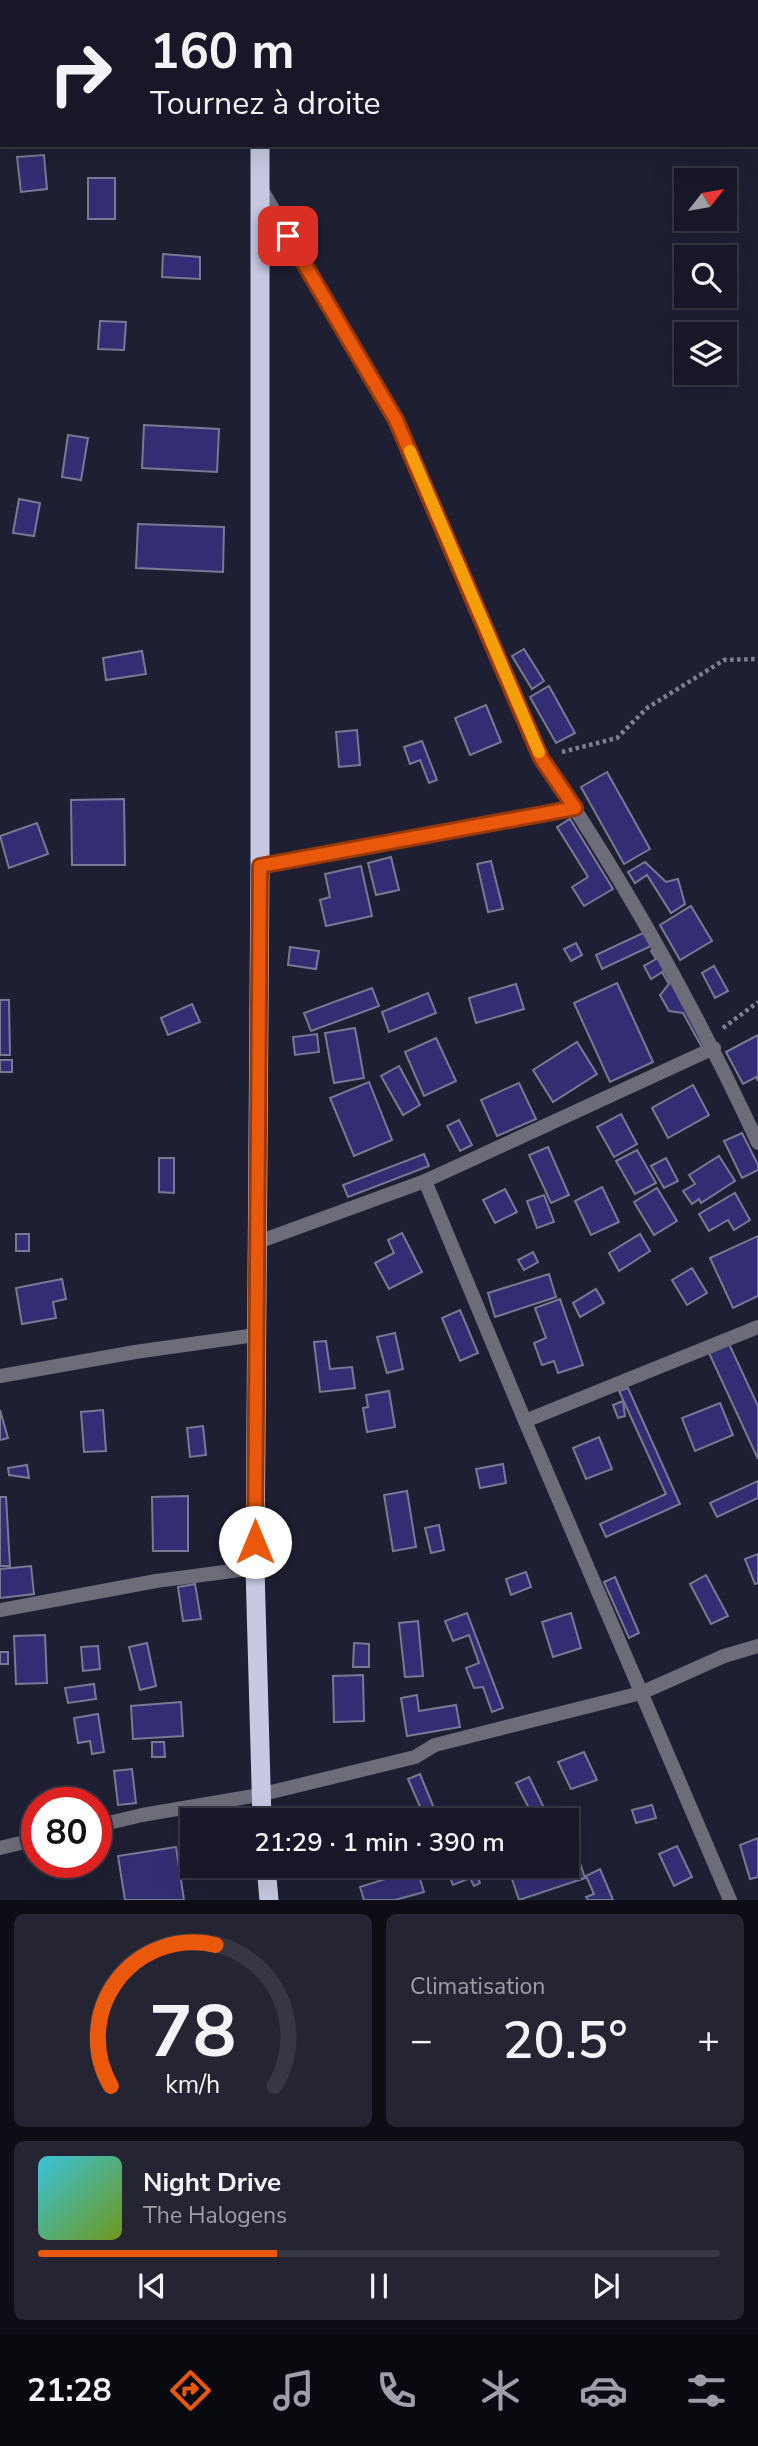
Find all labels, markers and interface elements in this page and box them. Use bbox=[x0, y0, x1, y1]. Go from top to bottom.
text: 160 m bbox=[150, 18, 294, 85]
icon: right bbox=[35, 28, 126, 119]
text: Tournez à droite bbox=[150, 82, 381, 125]
north arrow bbox=[674, 168, 737, 231]
map controls bbox=[674, 168, 737, 385]
pin bbox=[258, 206, 318, 266]
icon: arrive bbox=[269, 217, 307, 255]
button: search bbox=[674, 245, 737, 308]
button: layers bbox=[674, 322, 737, 385]
position arrow bbox=[218, 1505, 292, 1579]
speed limit sign: 80 bbox=[21, 1787, 112, 1878]
text: 21:29 · 1 min · 390 m bbox=[254, 1825, 505, 1860]
text: Climatisation bbox=[410, 1971, 545, 2002]
text: 78 bbox=[149, 1983, 237, 2083]
text: 20.5° bbox=[502, 2005, 628, 2076]
text: − bbox=[410, 2015, 433, 2066]
text: + bbox=[697, 2015, 720, 2066]
text: km/h bbox=[165, 2068, 221, 2102]
text: Night Drive bbox=[143, 2165, 281, 2200]
text: The Halogens bbox=[143, 2200, 287, 2231]
icon: previous bbox=[133, 2267, 171, 2305]
icon: pause bbox=[360, 2267, 398, 2305]
icon: next bbox=[587, 2267, 625, 2305]
icon: directions bbox=[166, 2366, 215, 2415]
icon: music bbox=[269, 2366, 318, 2415]
icon: phone bbox=[372, 2366, 421, 2415]
icon: climate bbox=[476, 2366, 525, 2415]
icon: car bbox=[579, 2366, 628, 2415]
icon: filters bbox=[682, 2366, 731, 2415]
text: 21:28 bbox=[27, 2369, 112, 2412]

